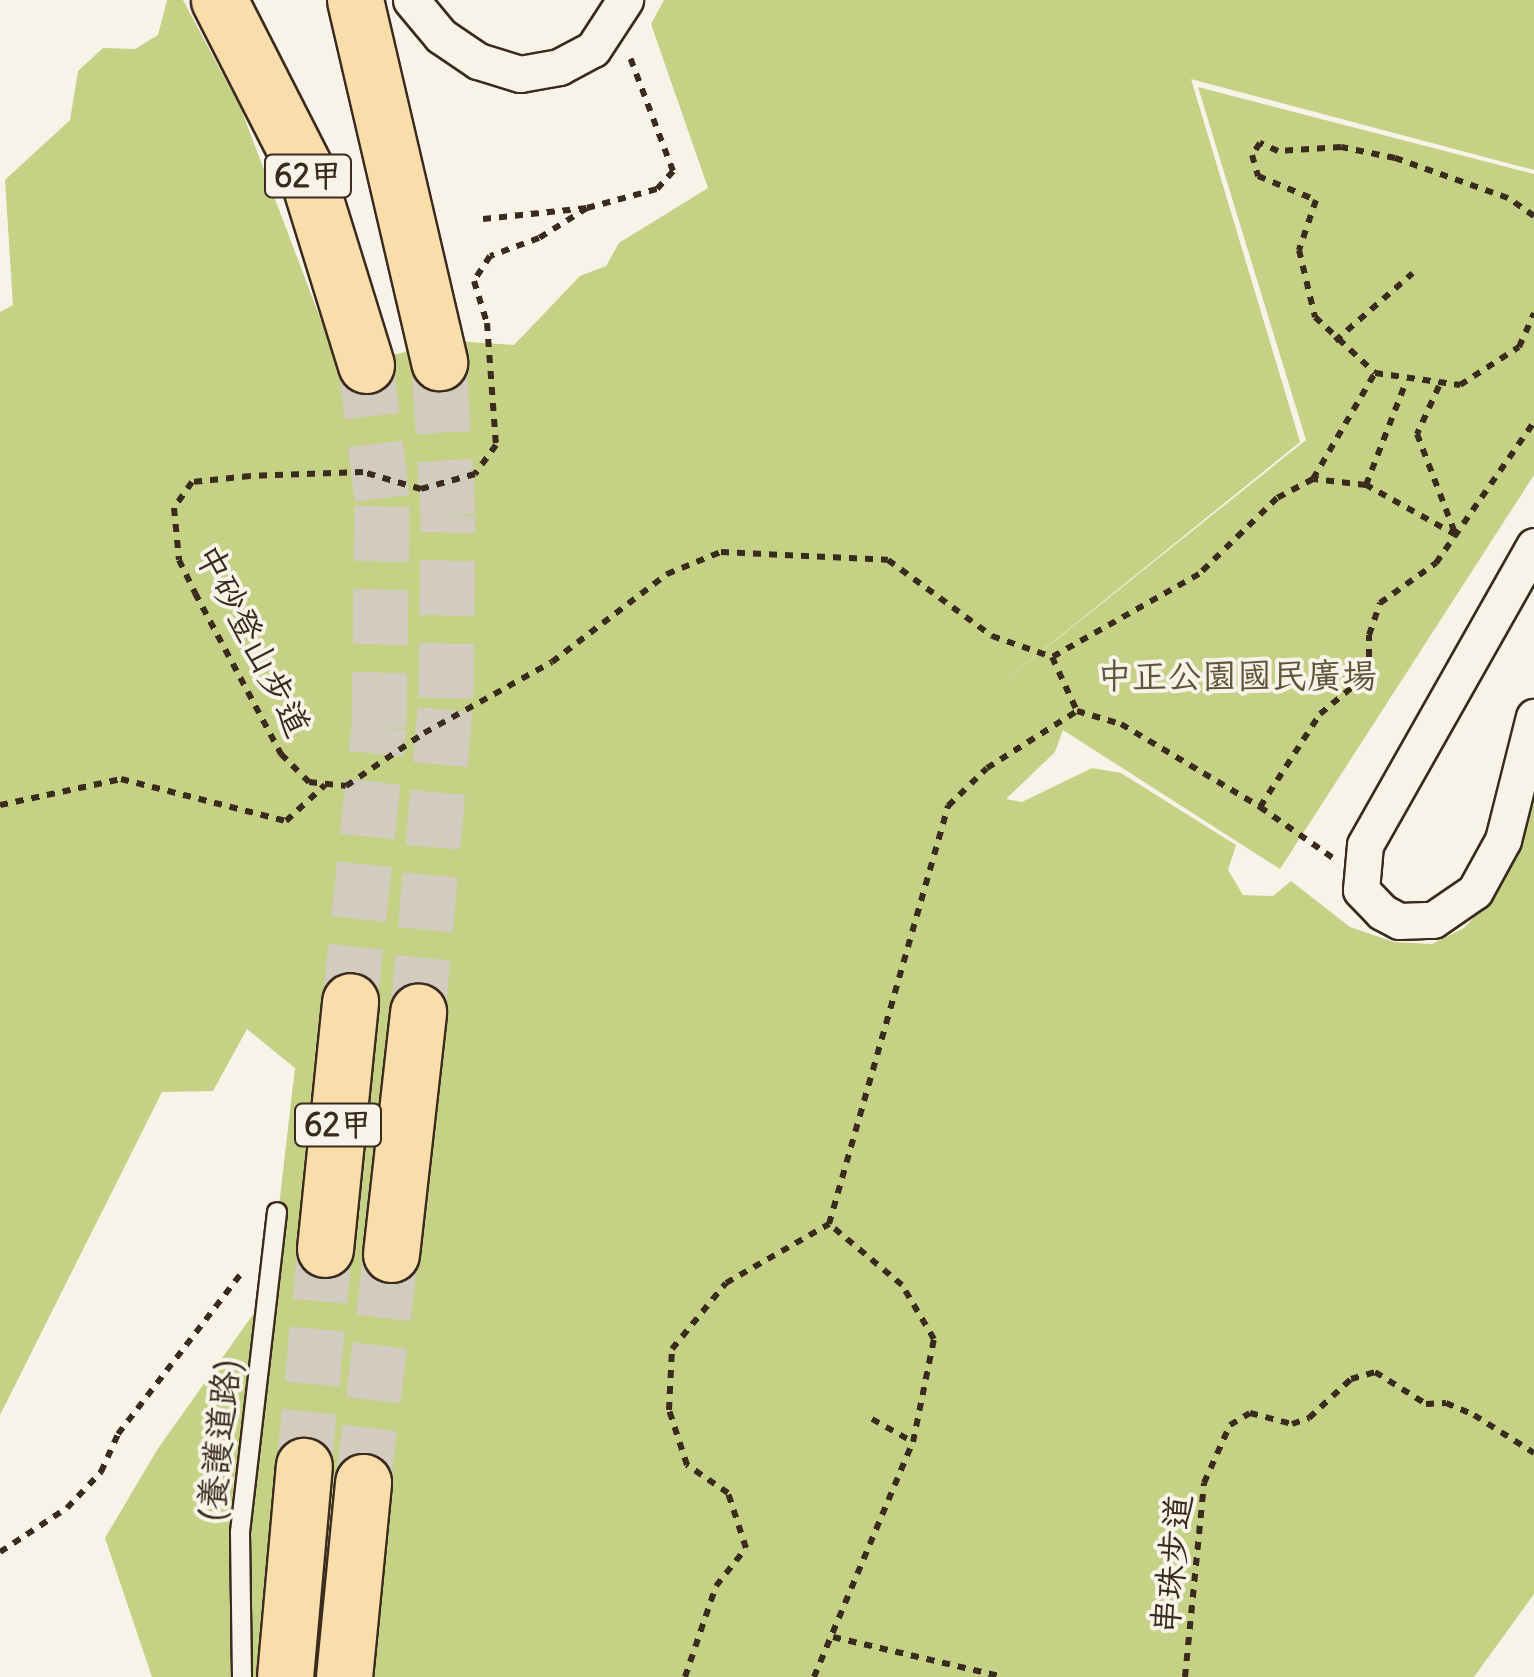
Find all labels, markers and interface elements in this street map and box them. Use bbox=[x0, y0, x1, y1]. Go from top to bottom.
road number: 62甲 bbox=[263, 149, 353, 203]
street label: 中砂登山步道 bbox=[188, 537, 320, 743]
park label: 中正公園國民廣場 bbox=[1097, 654, 1377, 696]
road number: 62甲 bbox=[293, 1098, 383, 1152]
street label: (養護道路) bbox=[189, 1358, 247, 1522]
street label: 串珠步道 bbox=[1143, 1492, 1199, 1636]

